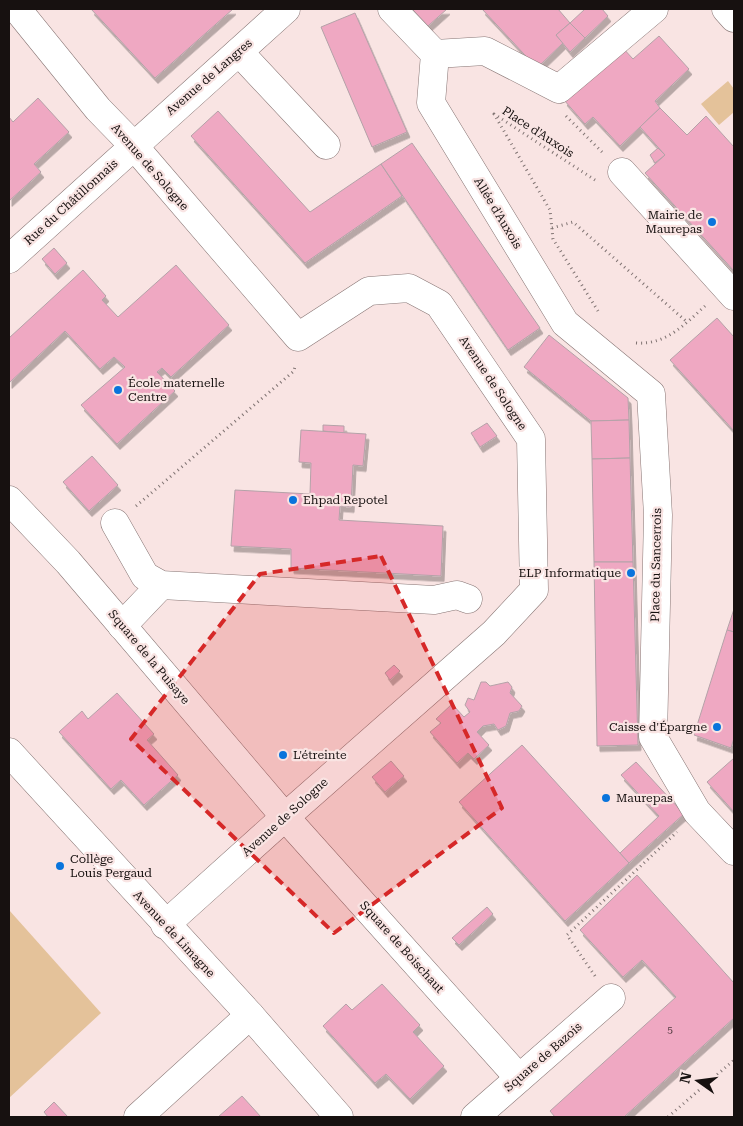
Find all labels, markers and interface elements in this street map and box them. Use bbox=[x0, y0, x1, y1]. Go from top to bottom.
street label: Avenue de Langres bbox=[163, 36, 255, 118]
street label: Place d'Auxois bbox=[500, 104, 577, 161]
street label: Avenue de Sologne bbox=[108, 121, 192, 214]
street label: Rue du Châtillonnais bbox=[21, 156, 121, 248]
street label: Allée d'Auxois bbox=[471, 175, 525, 252]
place label: Mairie de Maurepas bbox=[645, 208, 702, 236]
marker: Mairie de Maurepas bbox=[706, 216, 718, 228]
street label: Avenue de Sologne bbox=[456, 333, 530, 433]
place label: École maternelle Centre bbox=[128, 376, 225, 404]
marker: École maternelle Centre bbox=[112, 384, 124, 396]
place label: Ehpad Repotel bbox=[303, 493, 388, 507]
marker: Ehpad Repotel bbox=[287, 494, 299, 506]
street label: Place du Sancerrois bbox=[648, 508, 664, 622]
place label: ELP Informatique bbox=[519, 566, 621, 580]
marker: ELP Informatique bbox=[625, 567, 637, 579]
street label: Square de la Puisaye bbox=[105, 607, 193, 707]
place label: Caisse d'Épargne bbox=[609, 720, 707, 734]
marker: Caisse d'Épargne bbox=[711, 721, 723, 733]
place label: L'étreinte bbox=[293, 748, 347, 762]
marker: L'étreinte bbox=[277, 749, 289, 761]
street label: Avenue de Sologne bbox=[239, 775, 331, 859]
place label: Maurepas bbox=[616, 791, 673, 805]
marker: Maurepas bbox=[600, 792, 612, 804]
place label: Collège Louis Pergaud bbox=[70, 852, 152, 880]
marker: Collège Louis Pergaud bbox=[54, 860, 66, 872]
street label: Avenue de Limagne bbox=[130, 888, 218, 980]
street label: Square de Boischaut bbox=[357, 898, 447, 996]
street label: Square de Bazois bbox=[501, 1019, 585, 1094]
house number: 5 bbox=[667, 1024, 673, 1035]
north arrow bbox=[673, 1056, 723, 1106]
text: N bbox=[676, 1070, 695, 1085]

